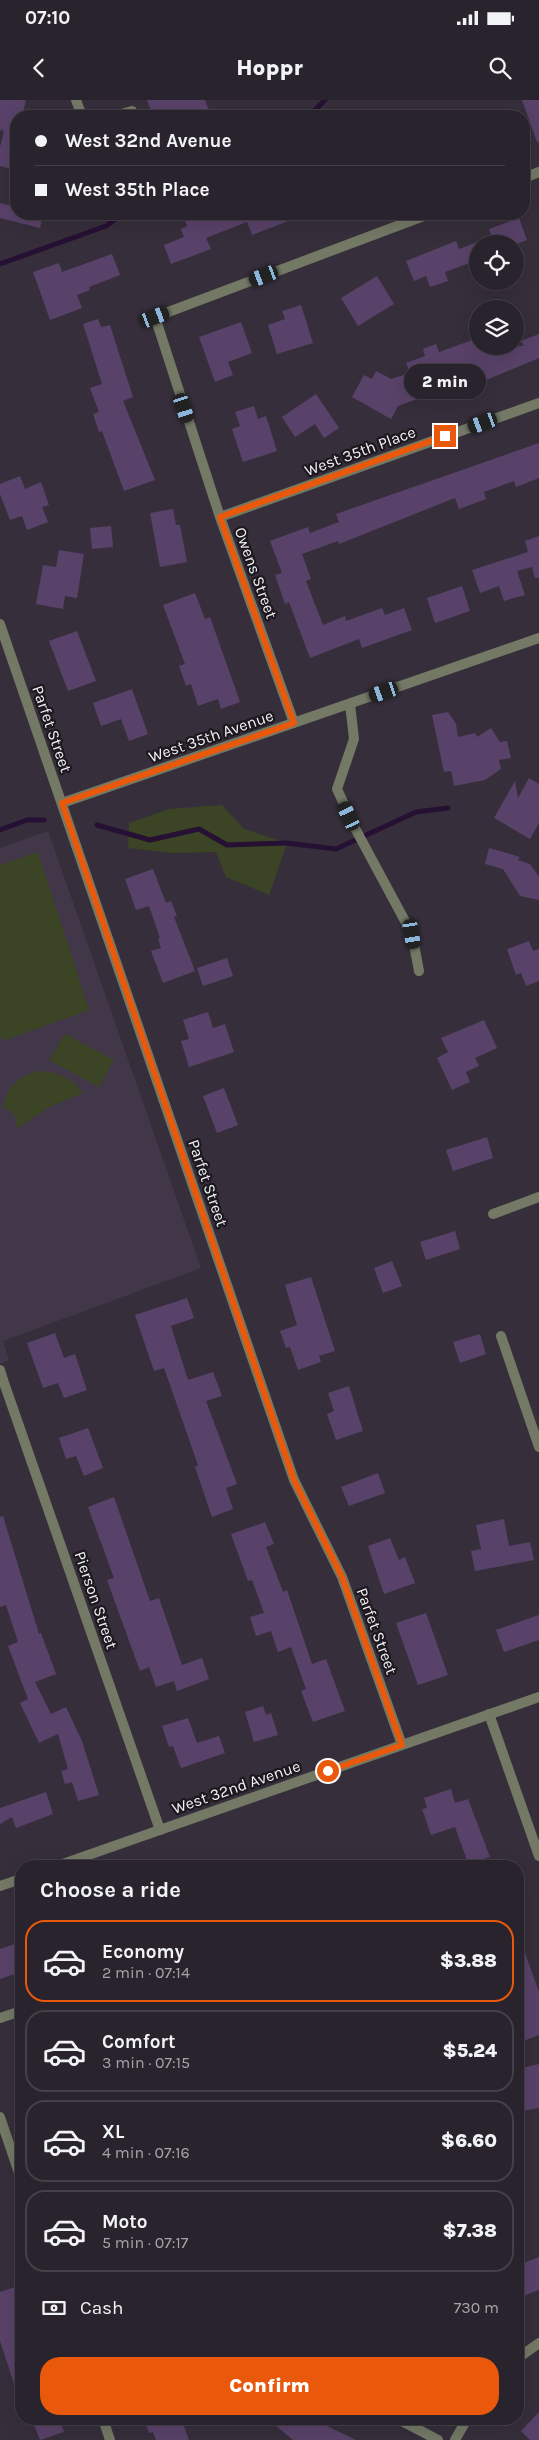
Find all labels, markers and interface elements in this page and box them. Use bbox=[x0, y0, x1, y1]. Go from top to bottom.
text: 07:10 bbox=[25, 7, 70, 29]
icon: back bbox=[25, 54, 53, 82]
icon: search bbox=[486, 54, 514, 82]
text: Hoppr bbox=[236, 55, 303, 81]
text: West 32nd Avenue bbox=[65, 130, 232, 152]
text: West 35th Place bbox=[65, 179, 210, 201]
map controls bbox=[469, 235, 524, 355]
button: locate bbox=[469, 235, 524, 290]
car bbox=[247, 264, 280, 288]
button: layers bbox=[469, 300, 524, 355]
car bbox=[138, 305, 171, 329]
callout: 2 min bbox=[404, 364, 486, 398]
text: 2 min bbox=[422, 372, 468, 391]
car bbox=[172, 391, 195, 425]
car bbox=[466, 411, 499, 435]
street label: West 35th Place bbox=[302, 422, 418, 480]
route end bbox=[434, 425, 456, 447]
street label: Owens Street bbox=[231, 525, 281, 621]
car bbox=[367, 680, 400, 704]
street label: Parfet Street bbox=[28, 683, 76, 775]
street label: West 35th Avenue bbox=[146, 706, 276, 766]
car bbox=[335, 799, 362, 833]
car bbox=[402, 918, 421, 950]
street label: Parfet Street bbox=[184, 1137, 232, 1229]
street label: Pierson Street bbox=[70, 1549, 122, 1651]
street label: Parfet Street bbox=[353, 1585, 401, 1677]
street label: West 32nd Avenue bbox=[169, 1756, 303, 1818]
route start bbox=[317, 1760, 339, 1782]
text: Choose a ride bbox=[40, 1877, 181, 1903]
icon: car bbox=[42, 1939, 87, 1984]
text: Economy bbox=[102, 1941, 184, 1963]
text: $3.88 bbox=[440, 1950, 497, 1972]
text: 2 min · 07:14 bbox=[102, 1963, 190, 1982]
icon: car bbox=[42, 2029, 87, 2074]
text: Comfort bbox=[102, 2031, 176, 2053]
text: $5.24 bbox=[442, 2040, 497, 2062]
text: 3 min · 07:15 bbox=[102, 2053, 190, 2072]
icon: car bbox=[42, 2119, 87, 2164]
text: XL bbox=[102, 2121, 124, 2143]
text: $6.60 bbox=[441, 2130, 497, 2152]
text: 4 min · 07:16 bbox=[102, 2143, 190, 2162]
icon: car bbox=[42, 2209, 87, 2254]
text: Moto bbox=[102, 2211, 148, 2233]
text: $7.38 bbox=[443, 2220, 497, 2242]
text: 5 min · 07:17 bbox=[102, 2233, 188, 2252]
icon: cash bbox=[40, 2294, 68, 2322]
text: Cash bbox=[80, 2297, 124, 2319]
text: 730 m bbox=[454, 2298, 499, 2317]
button: Confirm bbox=[40, 2357, 499, 2415]

